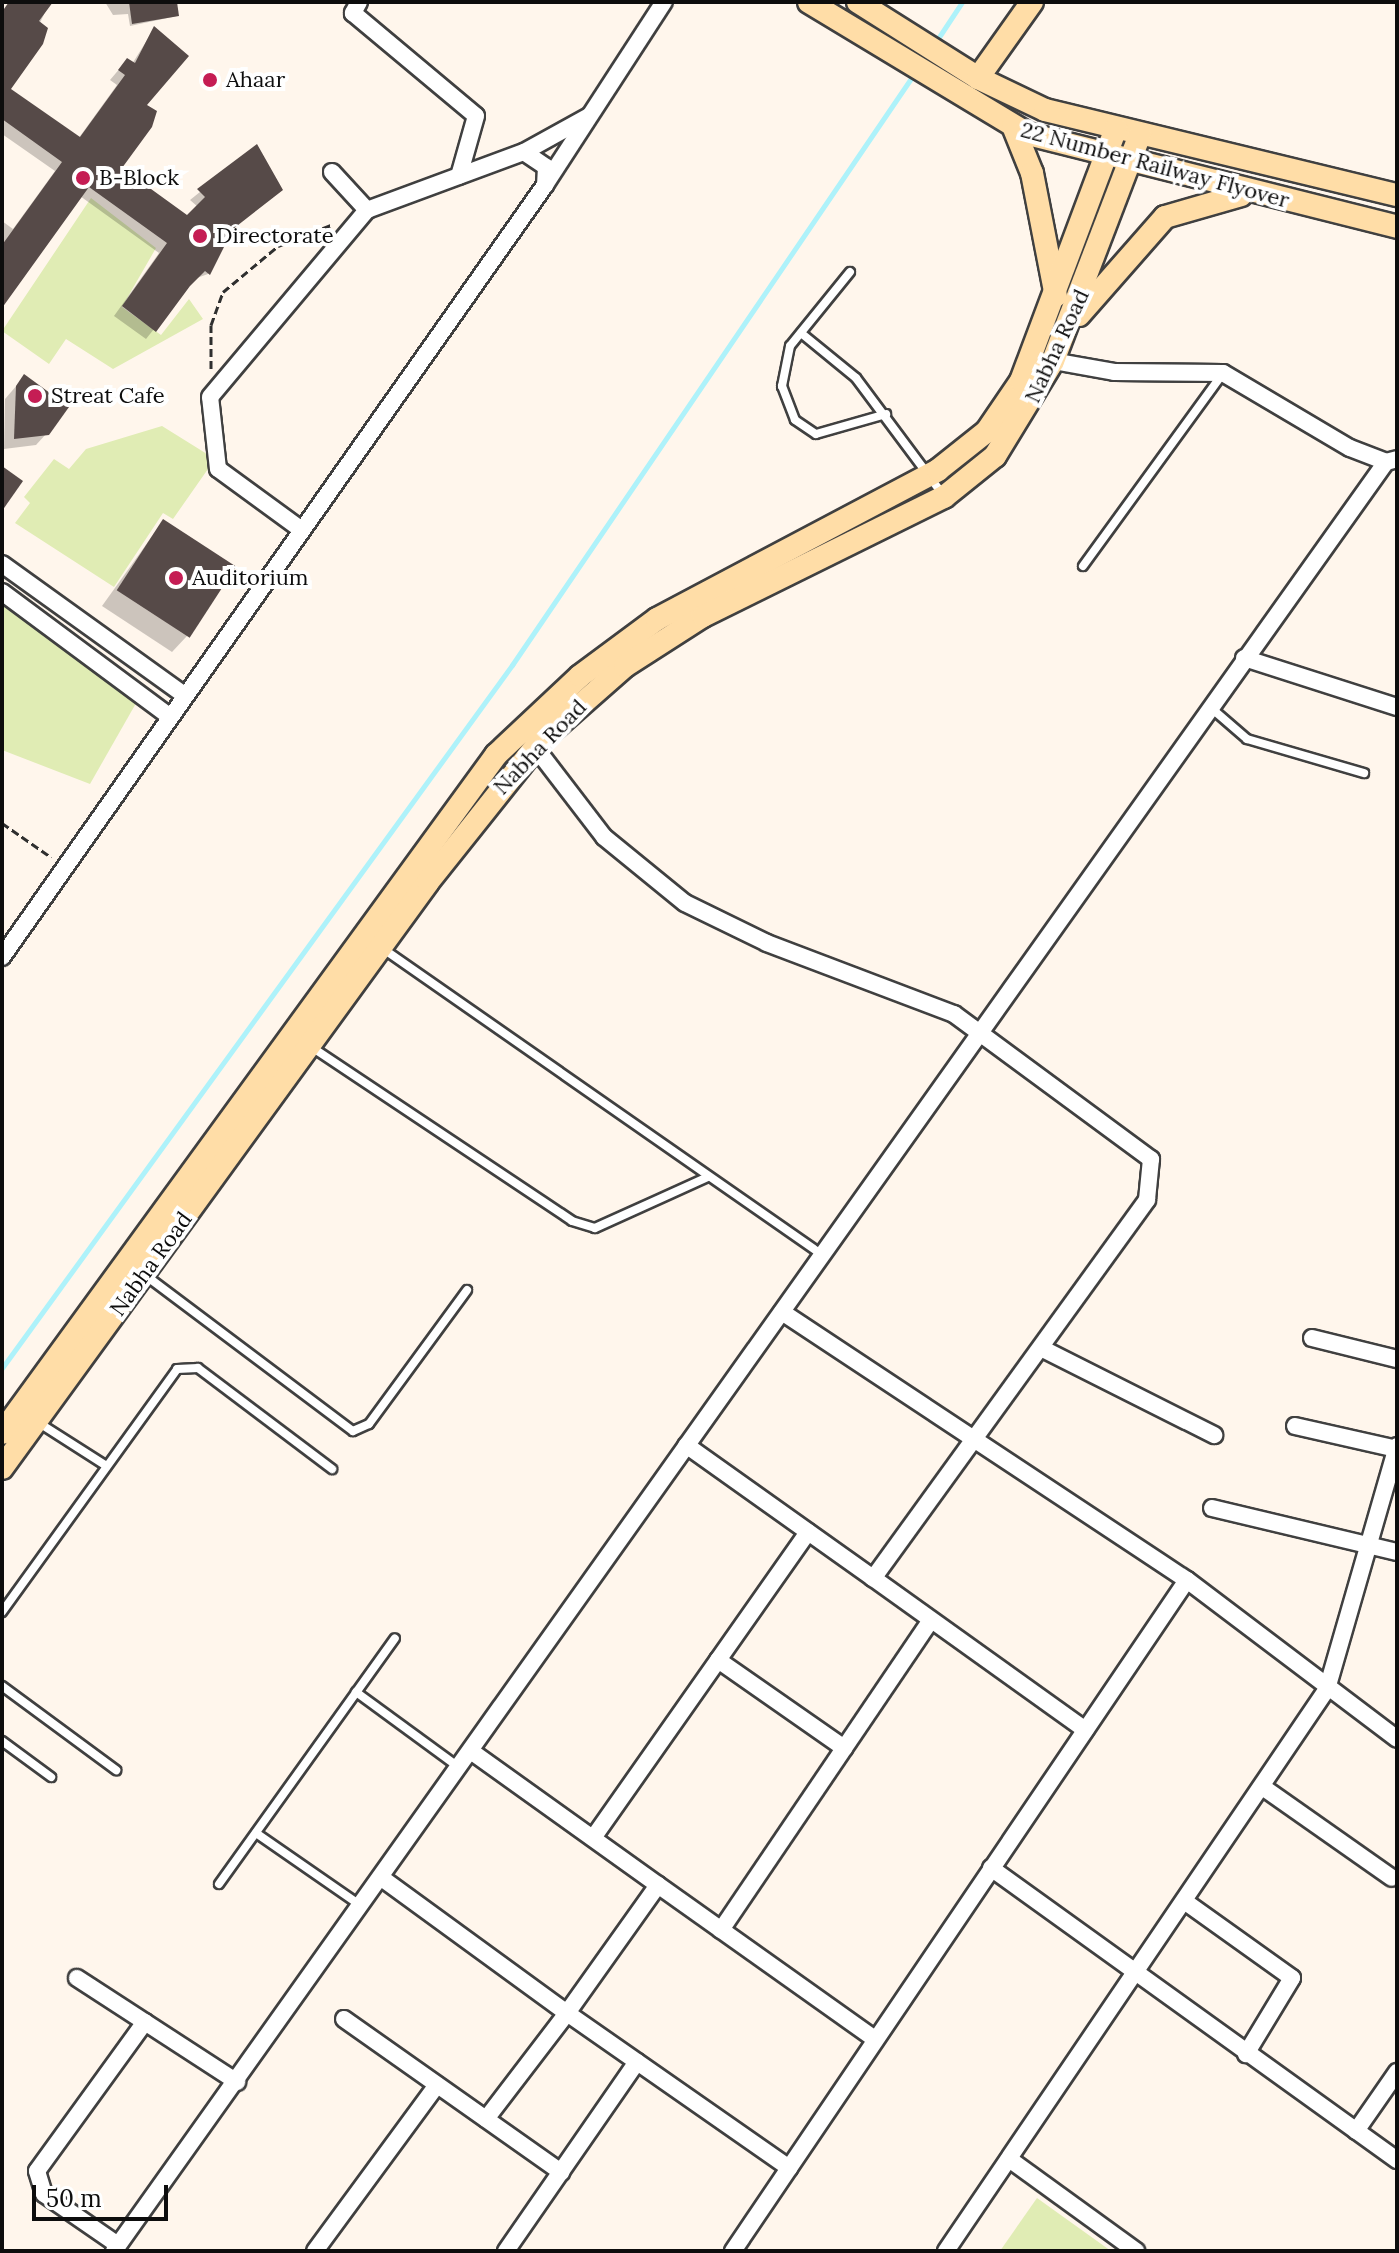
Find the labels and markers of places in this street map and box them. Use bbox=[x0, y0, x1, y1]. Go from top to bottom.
place label: Ahaar bbox=[226, 67, 285, 93]
marker: Ahaar bbox=[201, 71, 219, 89]
place label: B-Block bbox=[99, 165, 179, 191]
marker: B-Block bbox=[74, 169, 92, 187]
place label: Directorate bbox=[216, 223, 334, 249]
marker: Directorate bbox=[191, 227, 209, 245]
place label: Streat Cafe bbox=[51, 383, 165, 409]
marker: Streat Cafe bbox=[26, 387, 44, 405]
place label: Auditorium bbox=[192, 565, 308, 591]
marker: Auditorium bbox=[167, 569, 185, 587]

